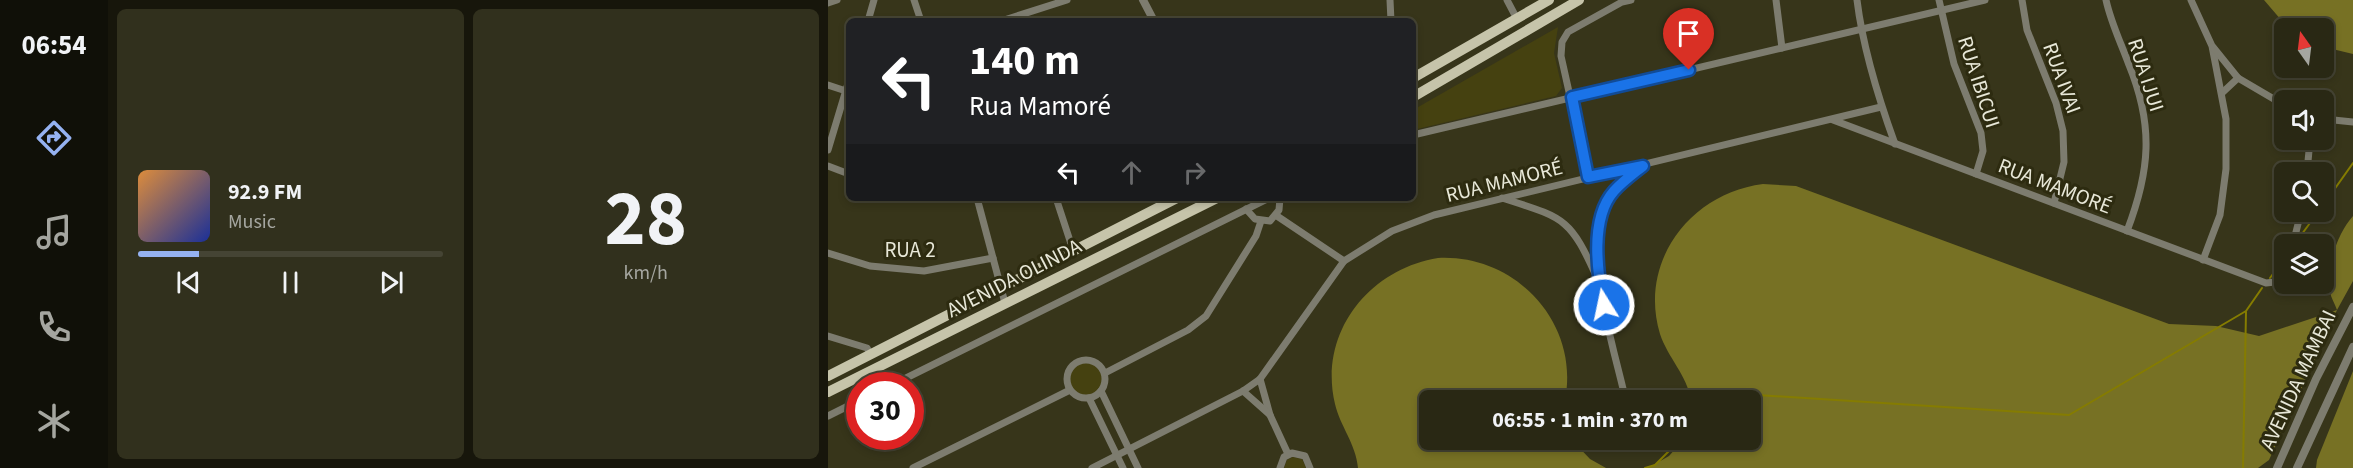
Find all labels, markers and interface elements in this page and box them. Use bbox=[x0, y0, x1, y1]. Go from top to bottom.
pin bbox=[1663, 8, 1714, 70]
icon: arrive bbox=[1672, 17, 1705, 50]
north arrow bbox=[2274, 18, 2334, 78]
map controls bbox=[2274, 18, 2334, 294]
text: 06:54 bbox=[21, 26, 87, 65]
text: 140 m bbox=[969, 31, 1080, 91]
street label: RUA IBICUI bbox=[1950, 32, 2008, 132]
street label: RUA IJUI bbox=[2120, 35, 2172, 115]
street label: RUA IVAI bbox=[2035, 38, 2089, 118]
icon: left bbox=[870, 42, 948, 120]
text: Rua Mamoré bbox=[969, 87, 1111, 126]
button: sound bbox=[2274, 90, 2334, 150]
icon: directions bbox=[33, 117, 75, 159]
street label: RUA MAMORÉ bbox=[1994, 151, 2116, 221]
street label: RUA MAMORÉ bbox=[1442, 152, 1566, 210]
icon: left bbox=[1052, 156, 1085, 189]
icon: ahead bbox=[1115, 156, 1148, 189]
icon: right bbox=[1178, 156, 1211, 189]
button: search bbox=[2274, 162, 2334, 222]
text: 28 bbox=[605, 164, 687, 275]
text: 92.9 FM bbox=[228, 176, 302, 208]
text: Music bbox=[228, 208, 276, 236]
icon: music bbox=[33, 211, 75, 253]
street label: AVENIDA OLINDA bbox=[941, 231, 1087, 325]
button: layers bbox=[2274, 234, 2334, 294]
street label: RUA 2 bbox=[884, 235, 936, 265]
text: km/h bbox=[624, 259, 668, 287]
icon: previous bbox=[172, 266, 205, 299]
icon: pause bbox=[274, 266, 307, 299]
icon: next bbox=[375, 266, 408, 299]
position arrow bbox=[1572, 273, 1636, 337]
street label: AVENIDA MAMBAI bbox=[2252, 305, 2344, 455]
icon: phone bbox=[33, 306, 75, 348]
speed limit sign: 30 bbox=[846, 372, 924, 450]
icon: climate bbox=[33, 400, 75, 442]
text: 06:55 · 1 min · 370 m bbox=[1492, 404, 1688, 436]

